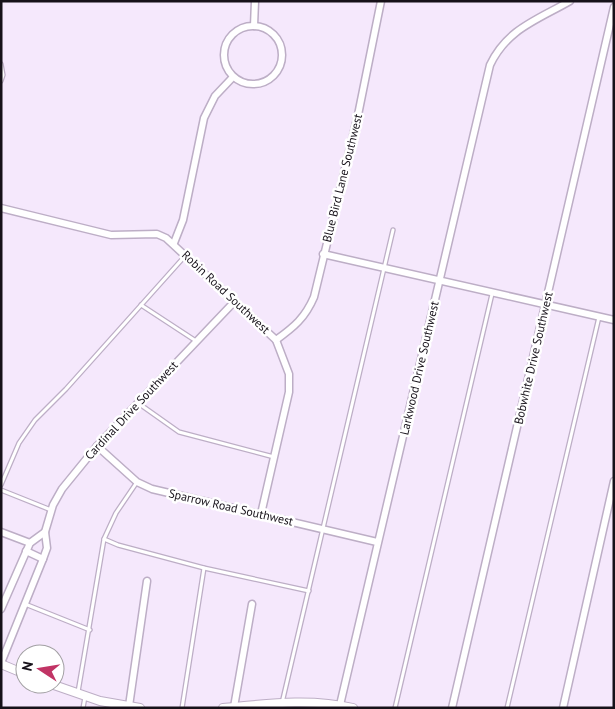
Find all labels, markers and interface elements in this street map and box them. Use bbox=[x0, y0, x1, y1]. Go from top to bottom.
street label: Blue Bird Lane Southwest bbox=[319, 112, 365, 244]
street label: Robin Road Southwest bbox=[179, 247, 273, 337]
street label: Bobwhite Drive Southwest bbox=[510, 290, 556, 426]
street label: Larkwood Drive Southwest bbox=[396, 300, 442, 436]
street label: Cardinal Drive Southwest bbox=[81, 358, 181, 462]
street label: Sparrow Road Southwest bbox=[167, 485, 295, 529]
north arrow bbox=[15, 644, 65, 694]
text: N bbox=[18, 660, 37, 673]

